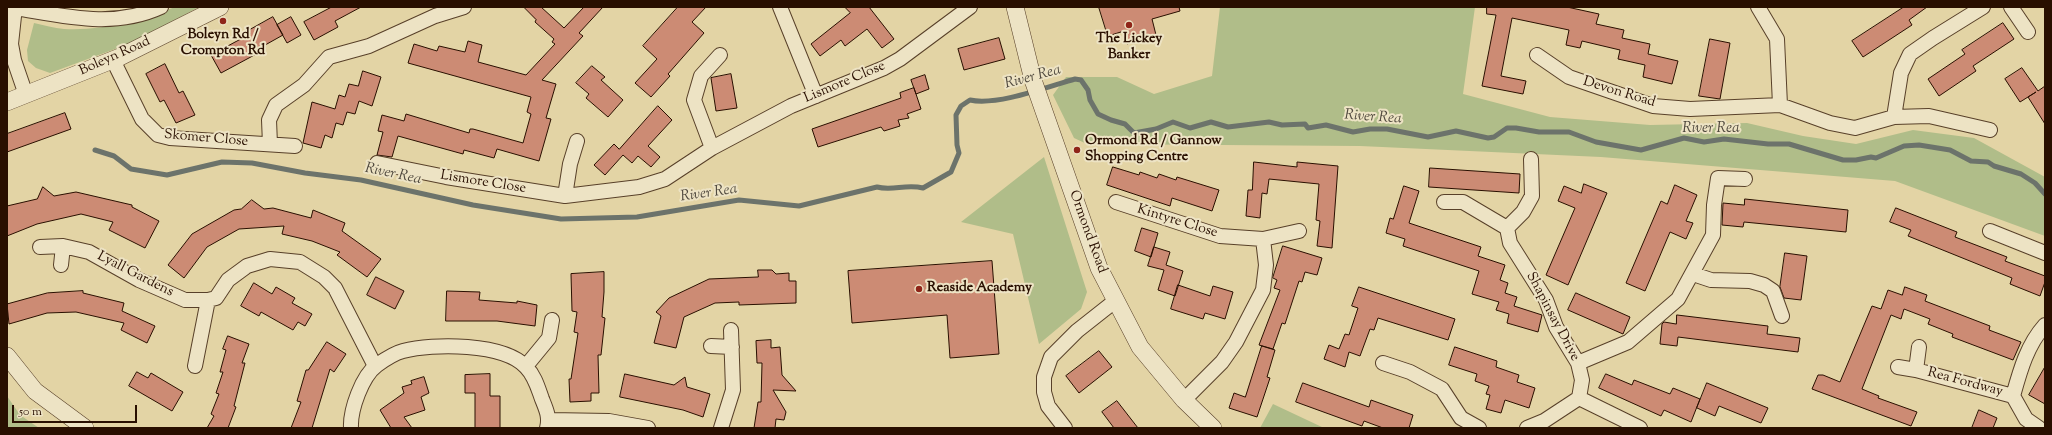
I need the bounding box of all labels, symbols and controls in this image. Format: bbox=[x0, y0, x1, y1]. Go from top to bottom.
marker: Boleyn Rd / Crompton Rd bbox=[218, 16, 228, 26]
marker: The Lickey Banker bbox=[1124, 20, 1134, 30]
place label: Boleyn Rd / Crompton Rd bbox=[181, 28, 265, 60]
place label: The Lickey Banker bbox=[1096, 32, 1162, 64]
street label: Boleyn Road bbox=[77, 34, 153, 80]
street label: Lismore Close bbox=[802, 58, 888, 108]
water label: River Rea bbox=[1003, 62, 1063, 94]
street label: Devon Road bbox=[1581, 74, 1657, 112]
water label: River Rea bbox=[1344, 107, 1402, 129]
water label: River Rea bbox=[1682, 120, 1740, 138]
street label: Skomer Close bbox=[163, 127, 249, 151]
place label: Ormond Rd / Gannow Shopping Centre bbox=[1085, 134, 1222, 166]
marker: Ormond Rd / Gannow Shopping Centre bbox=[1072, 145, 1082, 155]
water label: River Rea bbox=[363, 160, 423, 190]
street label: Lismore Close bbox=[439, 168, 527, 198]
water label: River Rea bbox=[679, 181, 739, 207]
street label: Ormond Road bbox=[1064, 188, 1110, 276]
street label: Kintyre Close bbox=[1135, 202, 1219, 242]
street label: Lyall Gardens bbox=[94, 249, 176, 301]
street label: Shapinsay Drive bbox=[1522, 270, 1582, 364]
place label: Reaside Academy bbox=[927, 281, 1032, 297]
marker: Reaside Academy bbox=[914, 284, 924, 294]
street label: Rea Fordway bbox=[1925, 365, 2005, 401]
scale bar bbox=[14, 397, 139, 423]
text: 50 m bbox=[19, 403, 42, 421]

